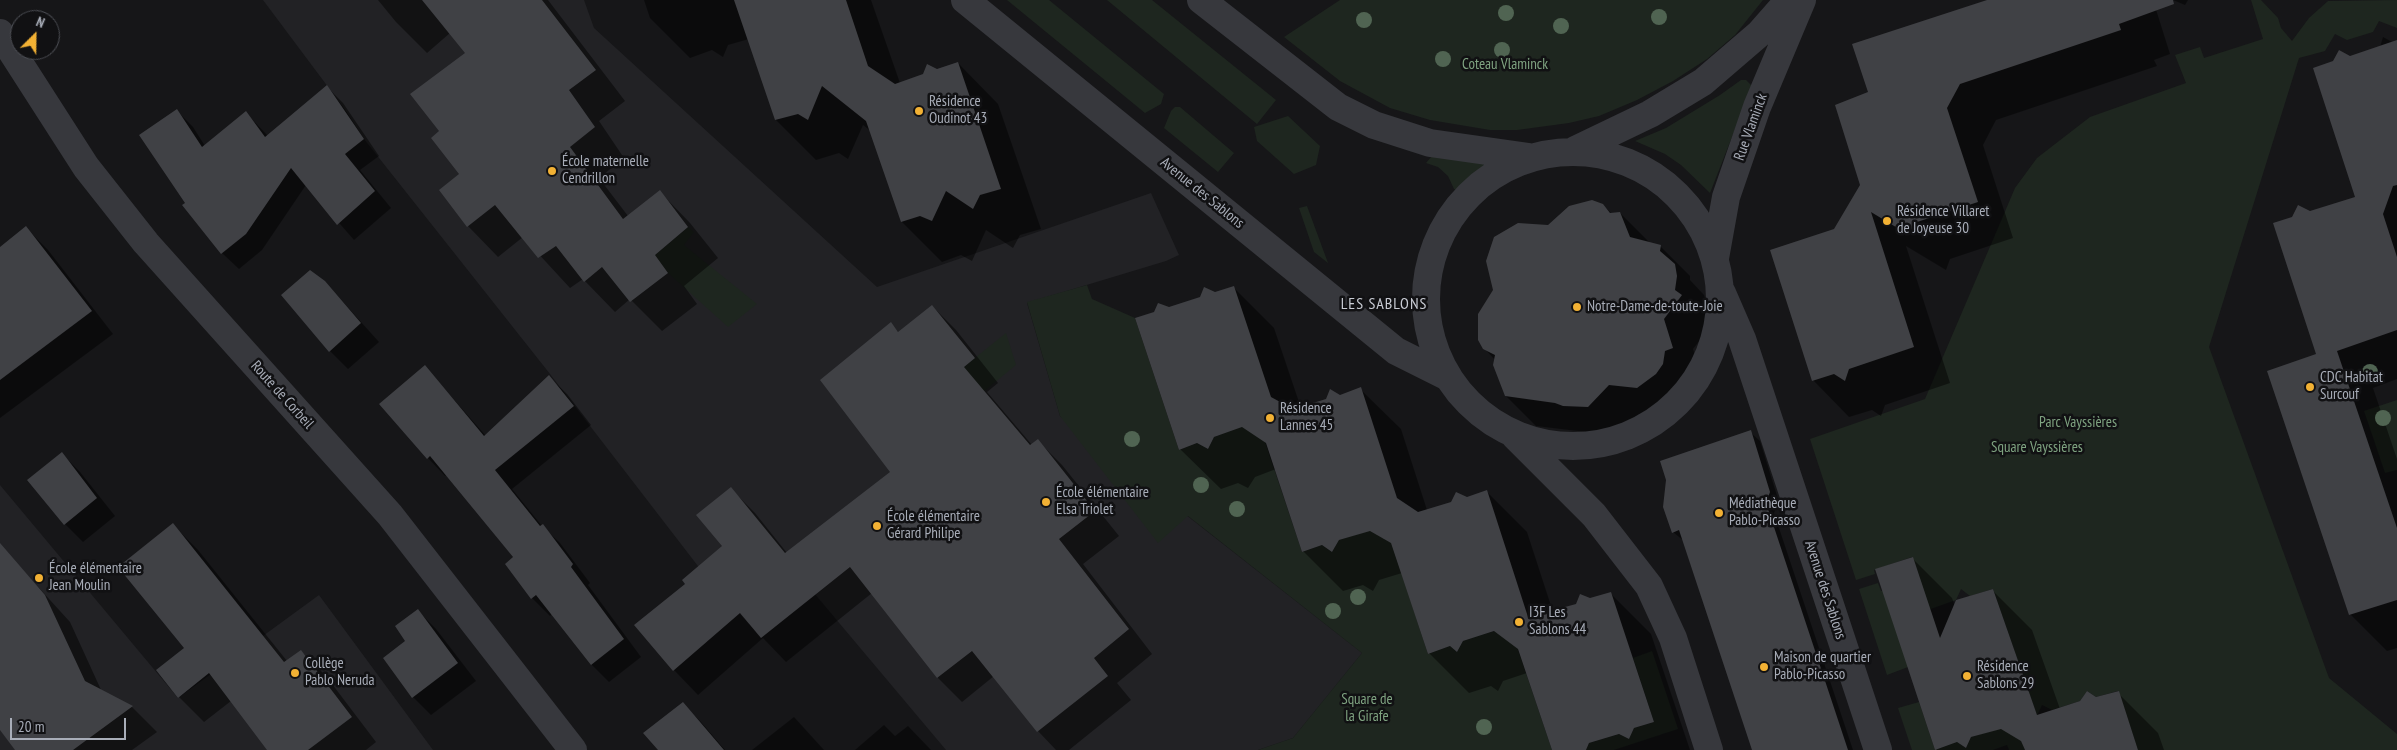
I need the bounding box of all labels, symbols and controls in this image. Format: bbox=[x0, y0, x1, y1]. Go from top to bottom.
north arrow bbox=[10, 10, 60, 60]
text: N bbox=[33, 12, 47, 32]
park label: Coteau Vlaminck bbox=[1462, 56, 1548, 74]
street label: Rue Vlaminck bbox=[1731, 91, 1771, 163]
place label: Résidence Oudinot 43 bbox=[929, 93, 987, 128]
marker: Résidence Oudinot 43 bbox=[913, 105, 925, 117]
place label: École maternelle Cendrillon bbox=[562, 153, 649, 188]
street label: Avenue des Sablons bbox=[1156, 154, 1248, 232]
marker: École maternelle Cendrillon bbox=[546, 165, 558, 177]
place label: Résidence Villaret de Joyeuse 30 bbox=[1897, 203, 1989, 238]
marker: Résidence Villaret de Joyeuse 30 bbox=[1881, 215, 1893, 227]
district label: LES SABLONS bbox=[1339, 294, 1429, 314]
place label: Notre-Dame-de-toute-Joie bbox=[1587, 298, 1723, 316]
marker: Notre-Dame-de-toute-Joie bbox=[1571, 301, 1583, 313]
street label: Route de Corbeil bbox=[247, 357, 317, 433]
place label: CDC Habitat Surcouf bbox=[2320, 369, 2383, 404]
marker: CDC Habitat Surcouf bbox=[2304, 381, 2316, 393]
place label: Résidence Lannes 45 bbox=[1280, 400, 1333, 435]
marker: Résidence Lannes 45 bbox=[1264, 412, 1276, 424]
park label: Parc Vayssières bbox=[2039, 414, 2117, 432]
park label: Square Vayssières bbox=[1991, 439, 2083, 457]
place label: École élémentaire Elsa Triolet bbox=[1056, 484, 1149, 519]
place label: Médiathèque Pablo-Picasso bbox=[1729, 495, 1800, 530]
marker: École élémentaire Elsa Triolet bbox=[1040, 496, 1052, 508]
marker: Médiathèque Pablo-Picasso bbox=[1713, 507, 1725, 519]
place label: École élémentaire Gérard Philipe bbox=[887, 508, 980, 543]
marker: École élémentaire Gérard Philipe bbox=[871, 520, 883, 532]
street label: Avenue des Sablons bbox=[1801, 538, 1849, 642]
place label: École élémentaire Jean Moulin bbox=[49, 560, 142, 595]
marker: École élémentaire Jean Moulin bbox=[33, 572, 45, 584]
place label: I3F Les Sablons 44 bbox=[1529, 604, 1586, 639]
marker: I3F Les Sablons 44 bbox=[1513, 616, 1525, 628]
place label: Maison de quartier Pablo-Picasso bbox=[1774, 649, 1871, 684]
place label: Collège Pablo Neruda bbox=[305, 655, 374, 690]
place label: Résidence Sablons 29 bbox=[1977, 658, 2034, 693]
marker: Maison de quartier Pablo-Picasso bbox=[1758, 661, 1770, 673]
marker: Collège Pablo Neruda bbox=[289, 667, 301, 679]
marker: Résidence Sablons 29 bbox=[1961, 670, 1973, 682]
park label: Square de la Girafe bbox=[1341, 691, 1393, 726]
scale bar bbox=[12, 708, 129, 740]
text: 20 m bbox=[18, 717, 44, 736]

